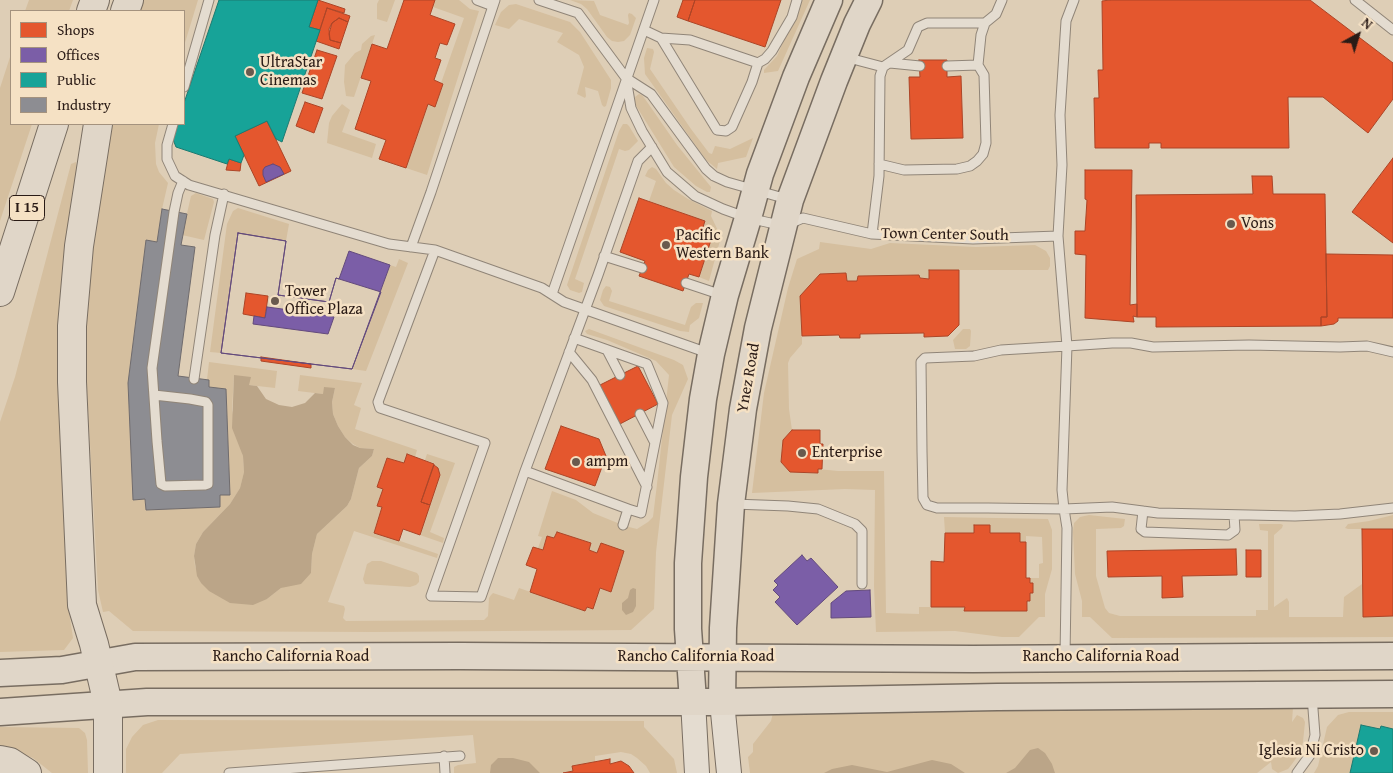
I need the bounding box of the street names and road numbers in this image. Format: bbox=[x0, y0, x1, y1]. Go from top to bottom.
road number: I 15 bbox=[10, 196, 44, 220]
street label: Town Center South bbox=[881, 224, 1009, 246]
street label: Ynez Road bbox=[733, 342, 765, 414]
street label: Rancho California Road bbox=[213, 647, 369, 667]
street label: Rancho California Road bbox=[618, 647, 774, 667]
street label: Rancho California Road bbox=[1023, 647, 1179, 667]

